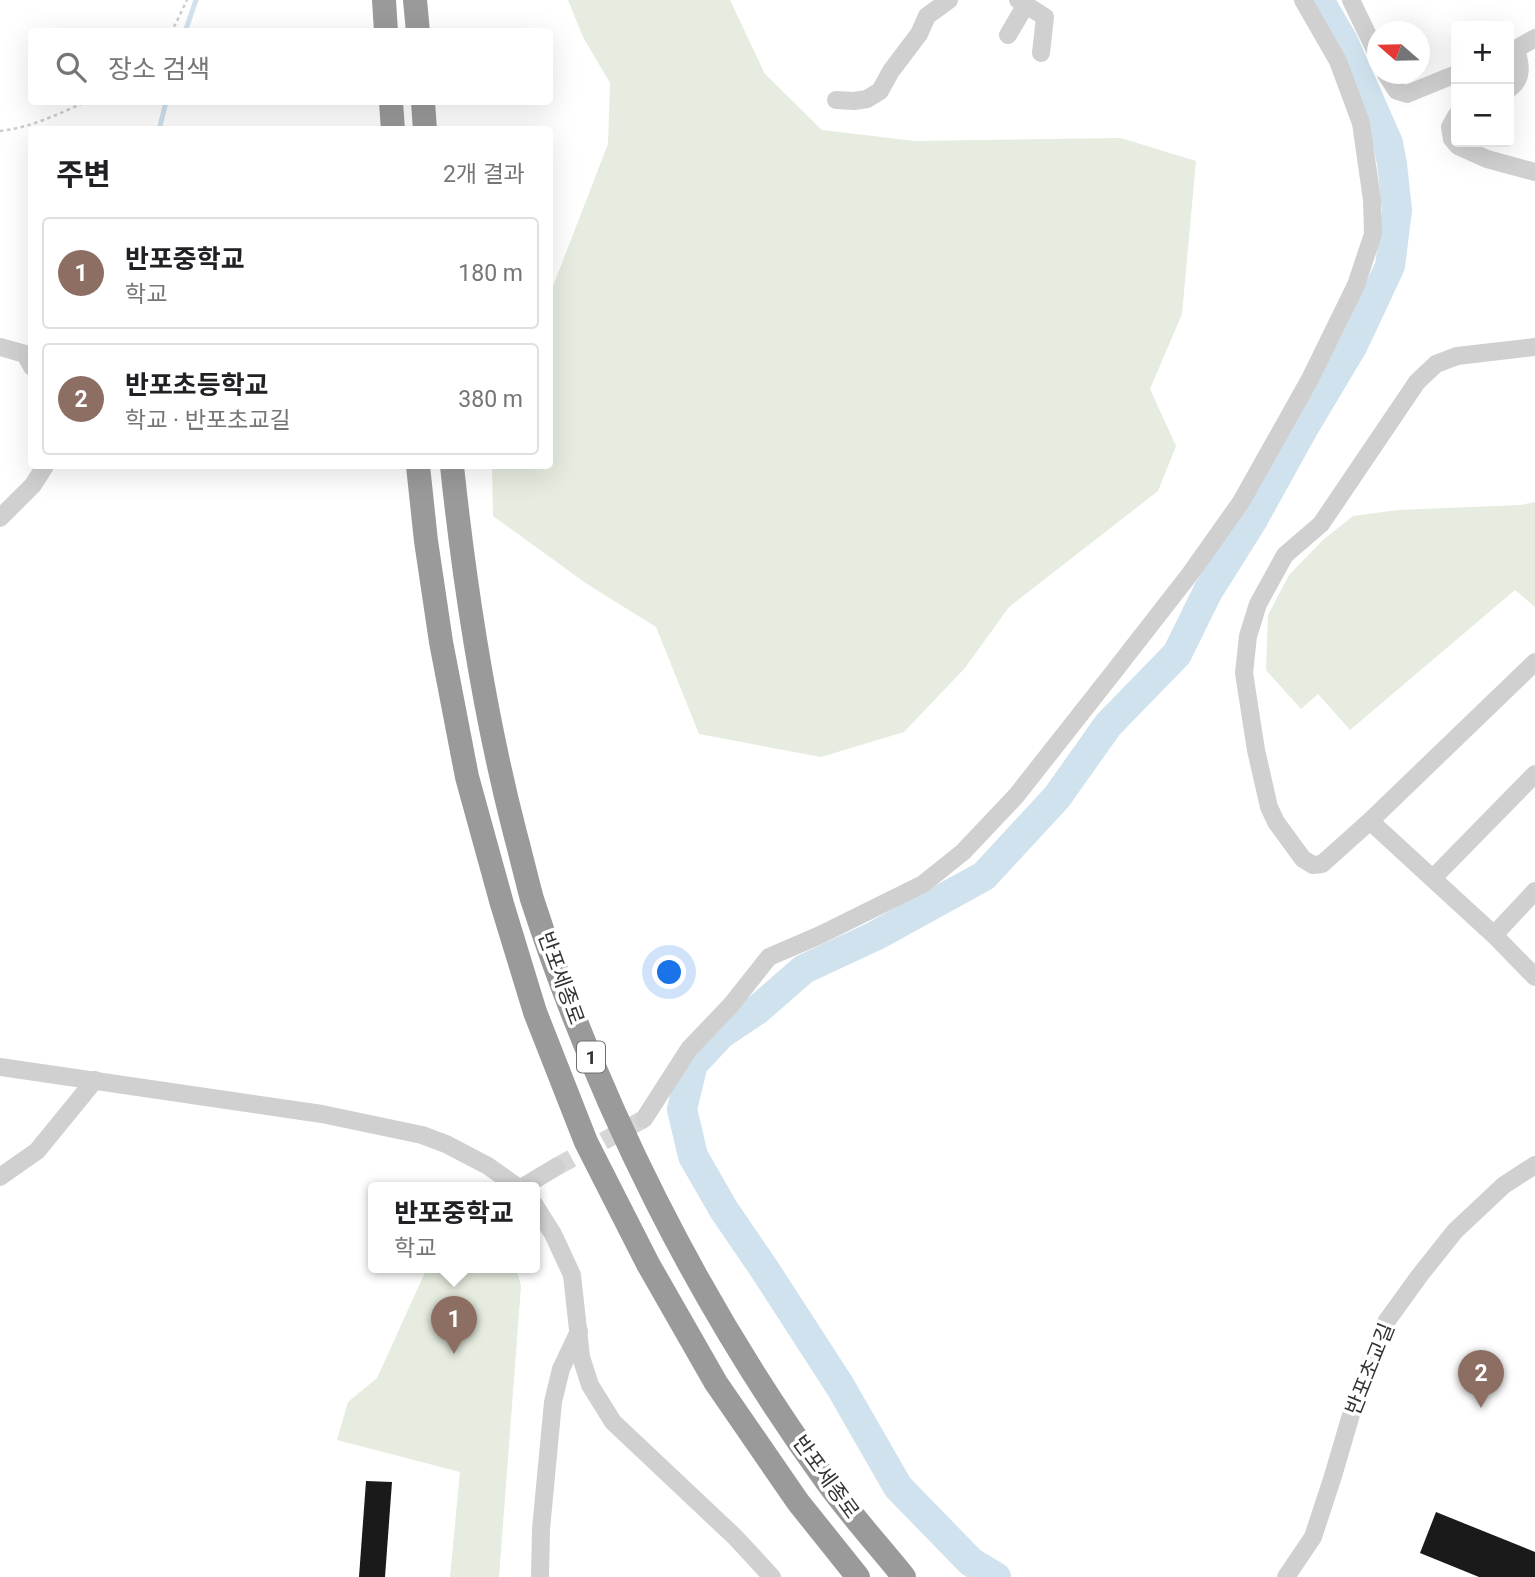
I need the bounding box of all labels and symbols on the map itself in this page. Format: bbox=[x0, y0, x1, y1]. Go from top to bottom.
north arrow bbox=[1367, 21, 1430, 84]
street label: 반포세종로 bbox=[533, 929, 589, 1027]
your location bbox=[652, 955, 686, 989]
road number: 1 bbox=[577, 1042, 605, 1072]
pin: 1 bbox=[431, 1296, 477, 1354]
street label: 반포초교길 bbox=[1341, 1320, 1399, 1418]
pin: 2 bbox=[1458, 1350, 1504, 1408]
street label: 반포세종로 bbox=[788, 1431, 864, 1523]

